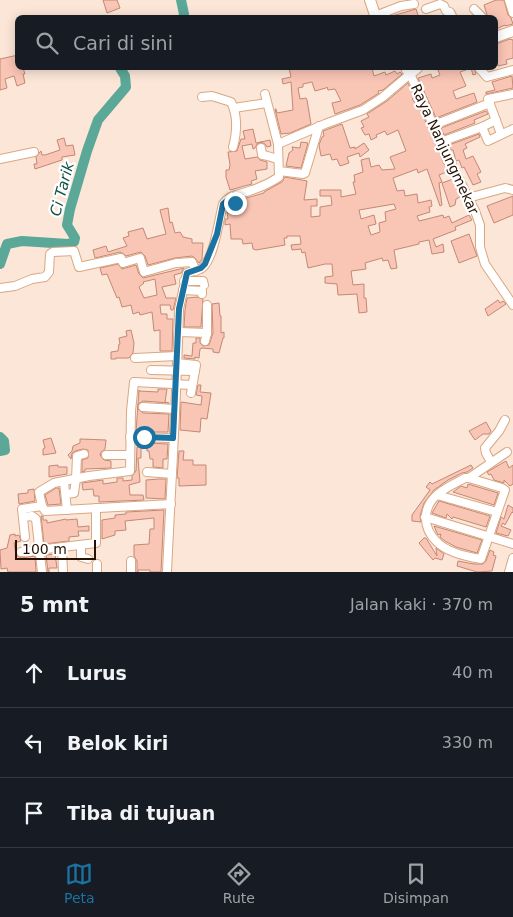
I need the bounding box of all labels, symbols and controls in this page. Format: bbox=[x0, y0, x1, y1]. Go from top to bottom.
search box bbox=[15, 15, 498, 70]
icon: search bbox=[33, 29, 61, 57]
text: Cari di sini bbox=[73, 32, 173, 54]
street label: Raya Nanjungmekar bbox=[408, 81, 482, 217]
water label: Ci Tarik bbox=[46, 159, 78, 218]
route end bbox=[224, 192, 247, 215]
route start bbox=[133, 426, 156, 449]
scale bar bbox=[15, 537, 96, 560]
text: 100 m bbox=[22, 541, 67, 557]
text: 5 mnt bbox=[20, 593, 89, 617]
text: Jalan kaki · 370 m bbox=[350, 595, 493, 614]
icon: ahead bbox=[20, 659, 48, 687]
text: Lurus bbox=[67, 662, 127, 684]
text: 40 m bbox=[452, 663, 493, 682]
icon: left bbox=[20, 729, 48, 757]
text: Belok kiri bbox=[67, 732, 168, 754]
text: 330 m bbox=[442, 733, 493, 752]
icon: arrive bbox=[20, 799, 48, 827]
text: Tiba di tujuan bbox=[67, 802, 215, 824]
tab: Peta bbox=[64, 860, 95, 906]
tab: Rute bbox=[223, 860, 255, 906]
tab: Disimpan bbox=[383, 860, 449, 906]

